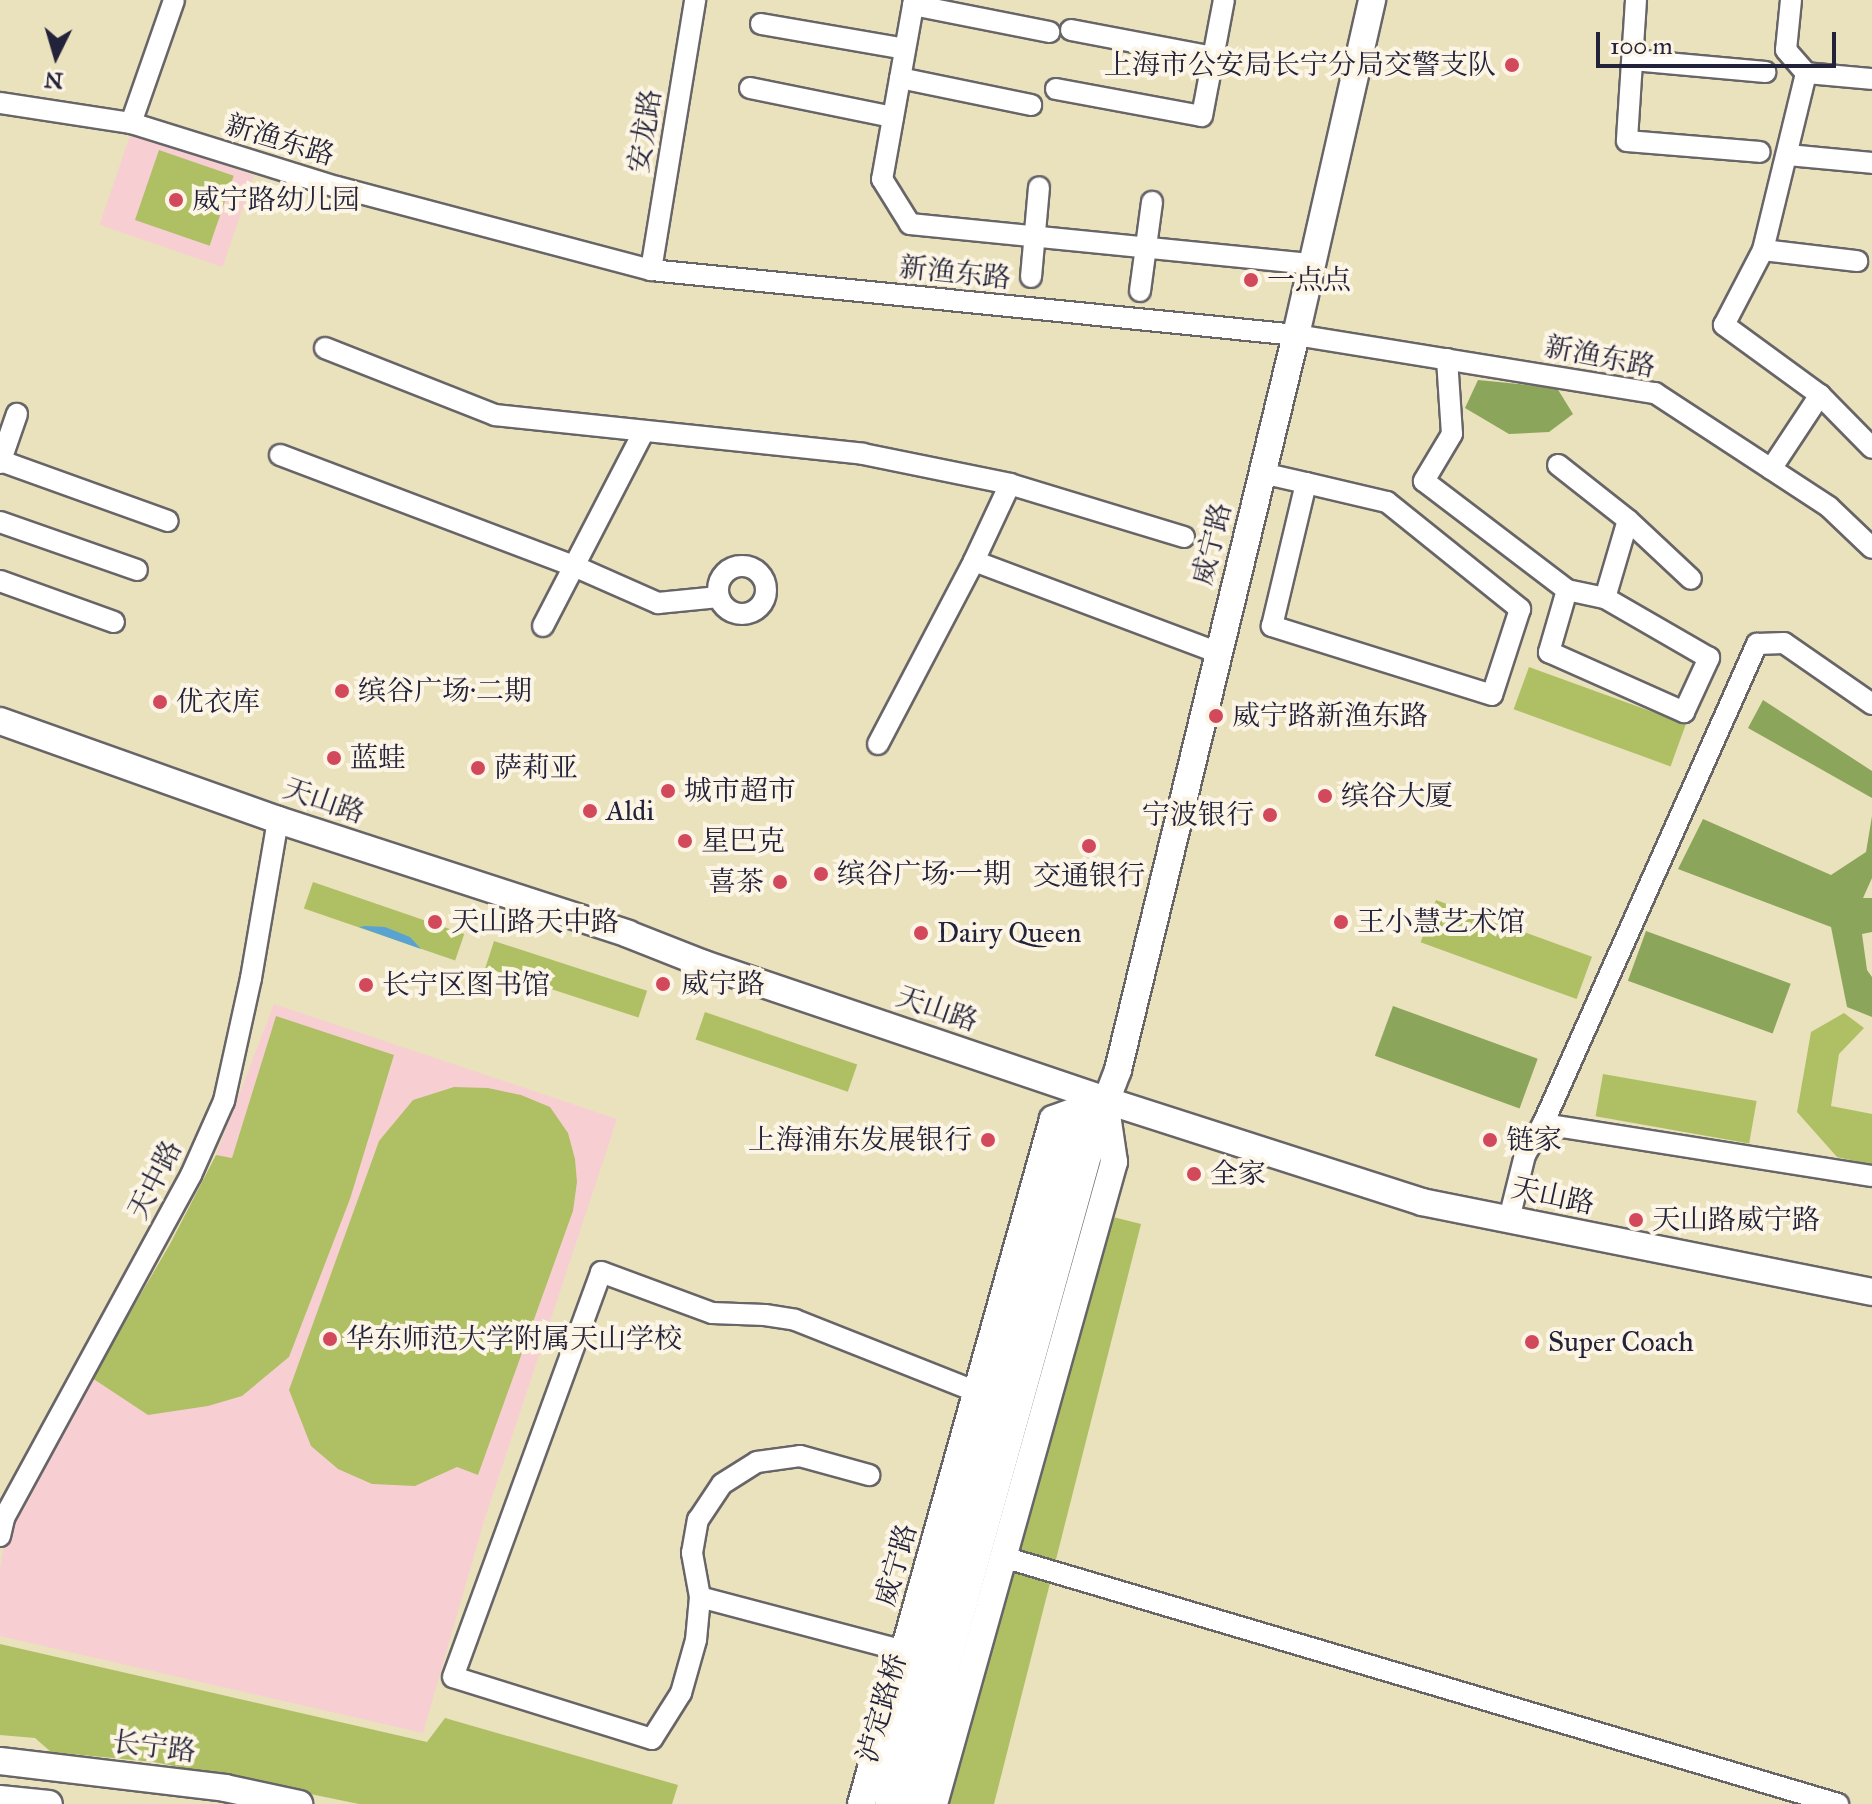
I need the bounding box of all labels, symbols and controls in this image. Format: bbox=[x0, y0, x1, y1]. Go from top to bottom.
north arrow bbox=[16, 16, 96, 96]
scale bar bbox=[1600, 16, 1840, 66]
text: 100 m bbox=[1610, 31, 1673, 61]
place label: 上海市公安局长宁分局交警支队 bbox=[1104, 48, 1496, 82]
marker: 上海市公安局长宁分局交警支队 bbox=[1503, 56, 1521, 74]
text: N bbox=[43, 66, 64, 95]
street label: 安龙路 bbox=[622, 87, 668, 175]
street label: 新渔东路 bbox=[222, 108, 338, 172]
place label: 威宁路幼儿园 bbox=[192, 183, 360, 217]
marker: 威宁路幼儿园 bbox=[167, 191, 185, 209]
street label: 新渔东路 bbox=[898, 250, 1012, 296]
place label: 一点点 bbox=[1267, 263, 1351, 297]
marker: 一点点 bbox=[1242, 271, 1260, 289]
street label: 新渔东路 bbox=[1542, 330, 1658, 384]
street label: 威宁路 bbox=[1186, 499, 1238, 589]
place label: 缤谷广场·二期 bbox=[358, 674, 532, 708]
marker: 缤谷广场·二期 bbox=[333, 682, 351, 700]
place label: 优衣库 bbox=[176, 685, 260, 719]
marker: 优衣库 bbox=[151, 693, 169, 711]
place label: 威宁路新渔东路 bbox=[1232, 699, 1428, 733]
marker: 威宁路新渔东路 bbox=[1207, 707, 1225, 725]
place label: 蓝蛙 bbox=[350, 741, 406, 775]
marker: 蓝蛙 bbox=[325, 749, 343, 767]
place label: 萨莉亚 bbox=[494, 751, 578, 785]
marker: 萨莉亚 bbox=[469, 759, 487, 777]
street label: 天山路 bbox=[279, 771, 369, 831]
place label: 城市超市 bbox=[684, 774, 796, 808]
place label: 缤谷大厦 bbox=[1341, 779, 1453, 813]
marker: 城市超市 bbox=[659, 782, 677, 800]
marker: 缤谷大厦 bbox=[1316, 787, 1334, 805]
place label: Aldi bbox=[606, 794, 654, 828]
place label: 宁波银行 bbox=[1142, 798, 1254, 832]
marker: Aldi bbox=[581, 802, 599, 820]
marker: 宁波银行 bbox=[1261, 806, 1279, 824]
place label: 星巴克 bbox=[701, 824, 785, 858]
marker: 星巴克 bbox=[676, 832, 694, 850]
marker: 交通银行 bbox=[1080, 837, 1098, 855]
place label: 缤谷广场·一期 bbox=[837, 857, 1011, 891]
place label: 交通银行 bbox=[1033, 859, 1145, 893]
place label: 喜茶 bbox=[708, 865, 764, 899]
marker: 缤谷广场·一期 bbox=[812, 865, 830, 883]
marker: 喜茶 bbox=[771, 873, 789, 891]
place label: 天山路天中路 bbox=[451, 905, 619, 939]
place label: 王小慧艺术馆 bbox=[1357, 905, 1525, 939]
marker: 天山路天中路 bbox=[426, 913, 444, 931]
marker: 王小慧艺术馆 bbox=[1332, 913, 1350, 931]
place label: Dairy Queen bbox=[937, 916, 1081, 950]
marker: Dairy Queen bbox=[912, 924, 930, 942]
place label: 威宁路 bbox=[681, 967, 765, 1001]
place label: 长宁区图书馆 bbox=[382, 968, 550, 1002]
marker: 威宁路 bbox=[652, 973, 674, 995]
marker: 长宁区图书馆 bbox=[357, 976, 375, 994]
street label: 天山路 bbox=[892, 979, 982, 1039]
place label: 上海浦东发展银行 bbox=[748, 1123, 972, 1157]
place label: 链家 bbox=[1506, 1123, 1562, 1157]
marker: 上海浦东发展银行 bbox=[979, 1131, 997, 1149]
marker: 链家 bbox=[1481, 1131, 1499, 1149]
street label: 天中路 bbox=[121, 1135, 189, 1225]
place label: 全家 bbox=[1210, 1157, 1266, 1191]
marker: 全家 bbox=[1185, 1165, 1203, 1183]
street label: 天山路 bbox=[1508, 1171, 1598, 1221]
place label: 天山路威宁路 bbox=[1652, 1203, 1820, 1237]
marker: 天山路威宁路 bbox=[1627, 1211, 1645, 1229]
place label: 华东师范大学附属天山学校 bbox=[346, 1322, 682, 1356]
place label: Super Coach bbox=[1548, 1325, 1694, 1359]
marker: 华东师范大学附属天山学校 bbox=[321, 1330, 339, 1348]
marker: Super Coach bbox=[1523, 1333, 1541, 1351]
street label: 威宁路 bbox=[868, 1520, 924, 1610]
street label: 泸定路桥 bbox=[850, 1650, 914, 1766]
street label: 长宁路 bbox=[110, 1725, 198, 1769]

